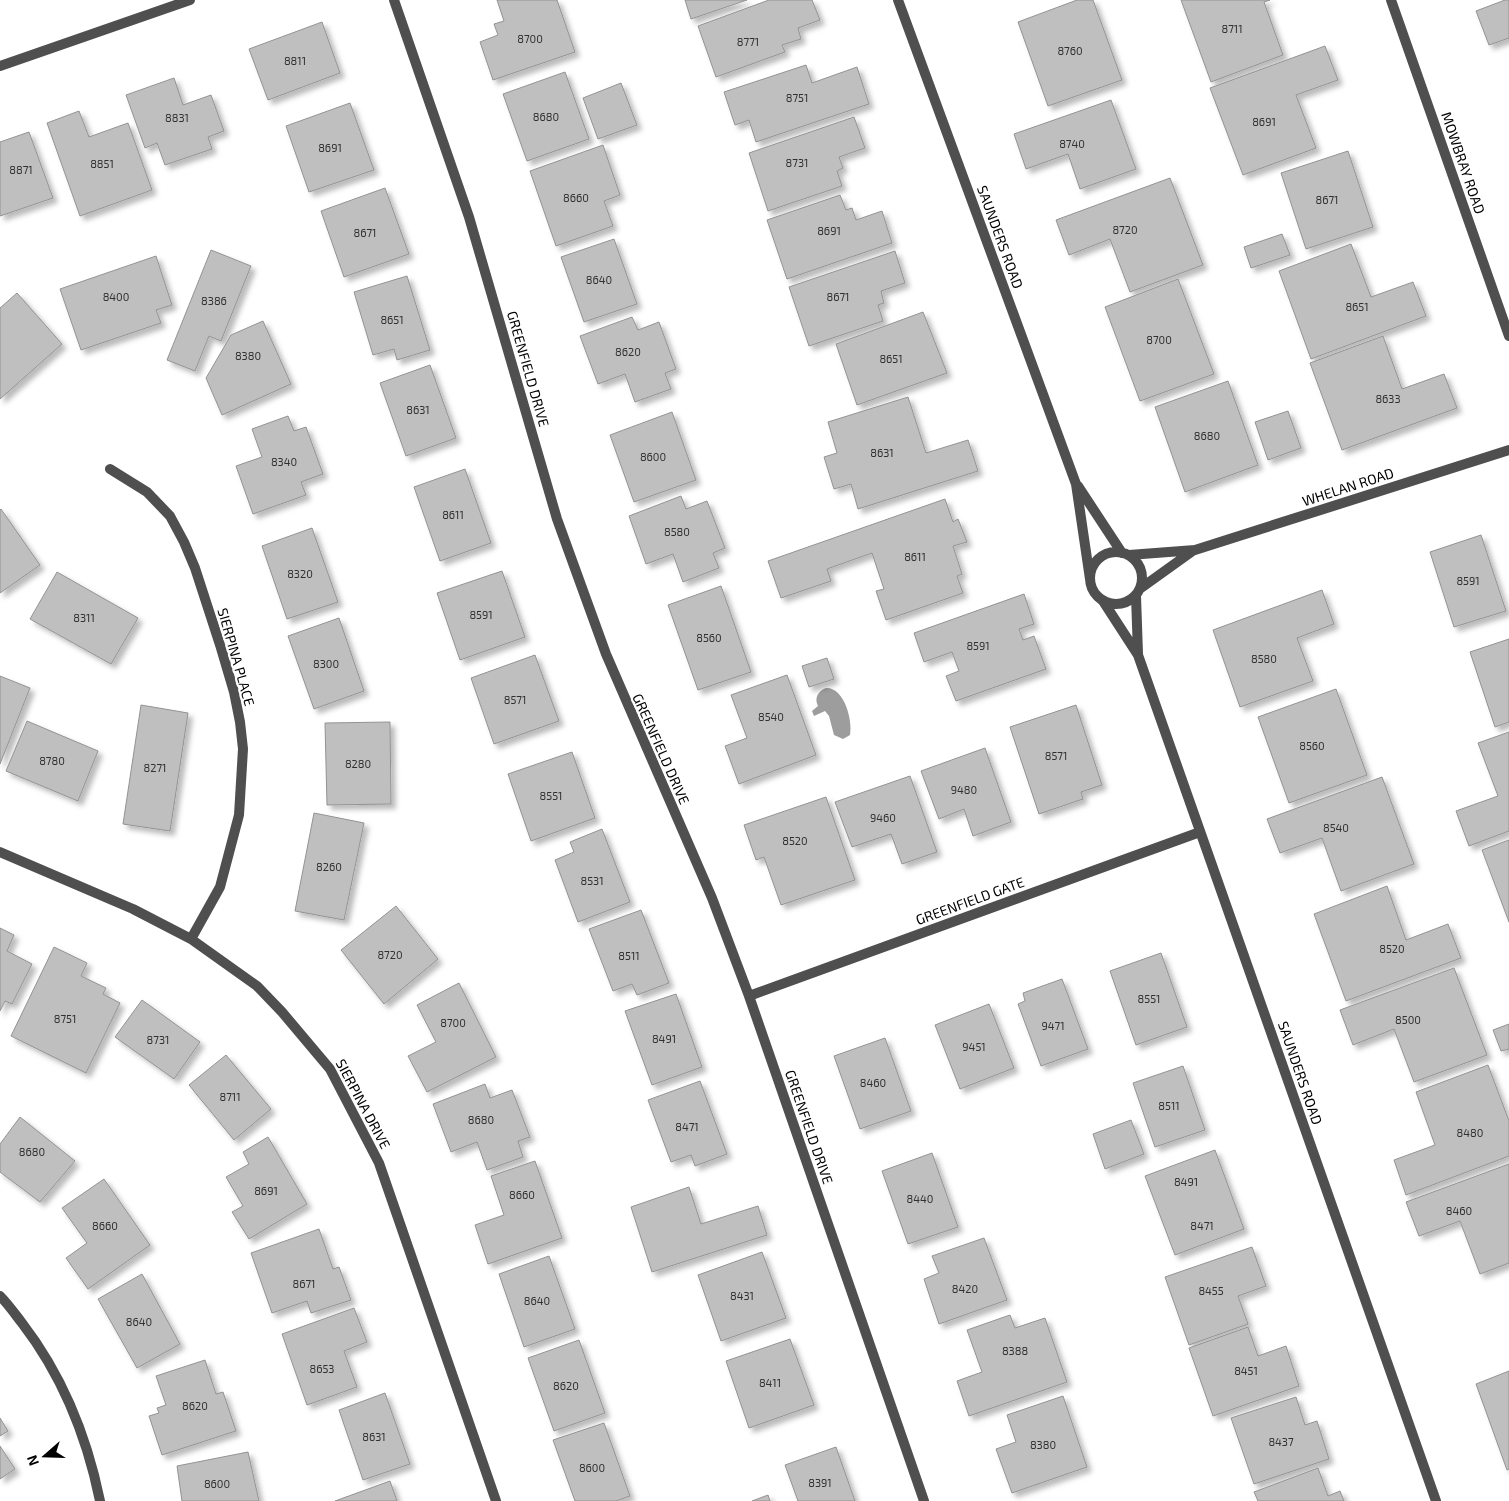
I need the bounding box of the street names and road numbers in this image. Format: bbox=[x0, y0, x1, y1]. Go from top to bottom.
street label: MOWBRAY ROAD bbox=[1438, 110, 1489, 216]
street label: SAUNDERS ROAD bbox=[974, 183, 1027, 291]
street label: GREENFIELD DRIVE bbox=[504, 309, 553, 429]
street label: WHELAN ROAD bbox=[1300, 464, 1396, 509]
street label: SIERPINA PLACE bbox=[214, 606, 259, 708]
street label: GREENFIELD DRIVE bbox=[629, 691, 694, 807]
street label: GREENFIELD GATE bbox=[913, 873, 1027, 928]
street label: SAUNDERS ROAD bbox=[1275, 1019, 1326, 1127]
street label: SIERPINA DRIVE bbox=[333, 1056, 394, 1152]
street label: GREENFIELD DRIVE bbox=[782, 1068, 837, 1186]

